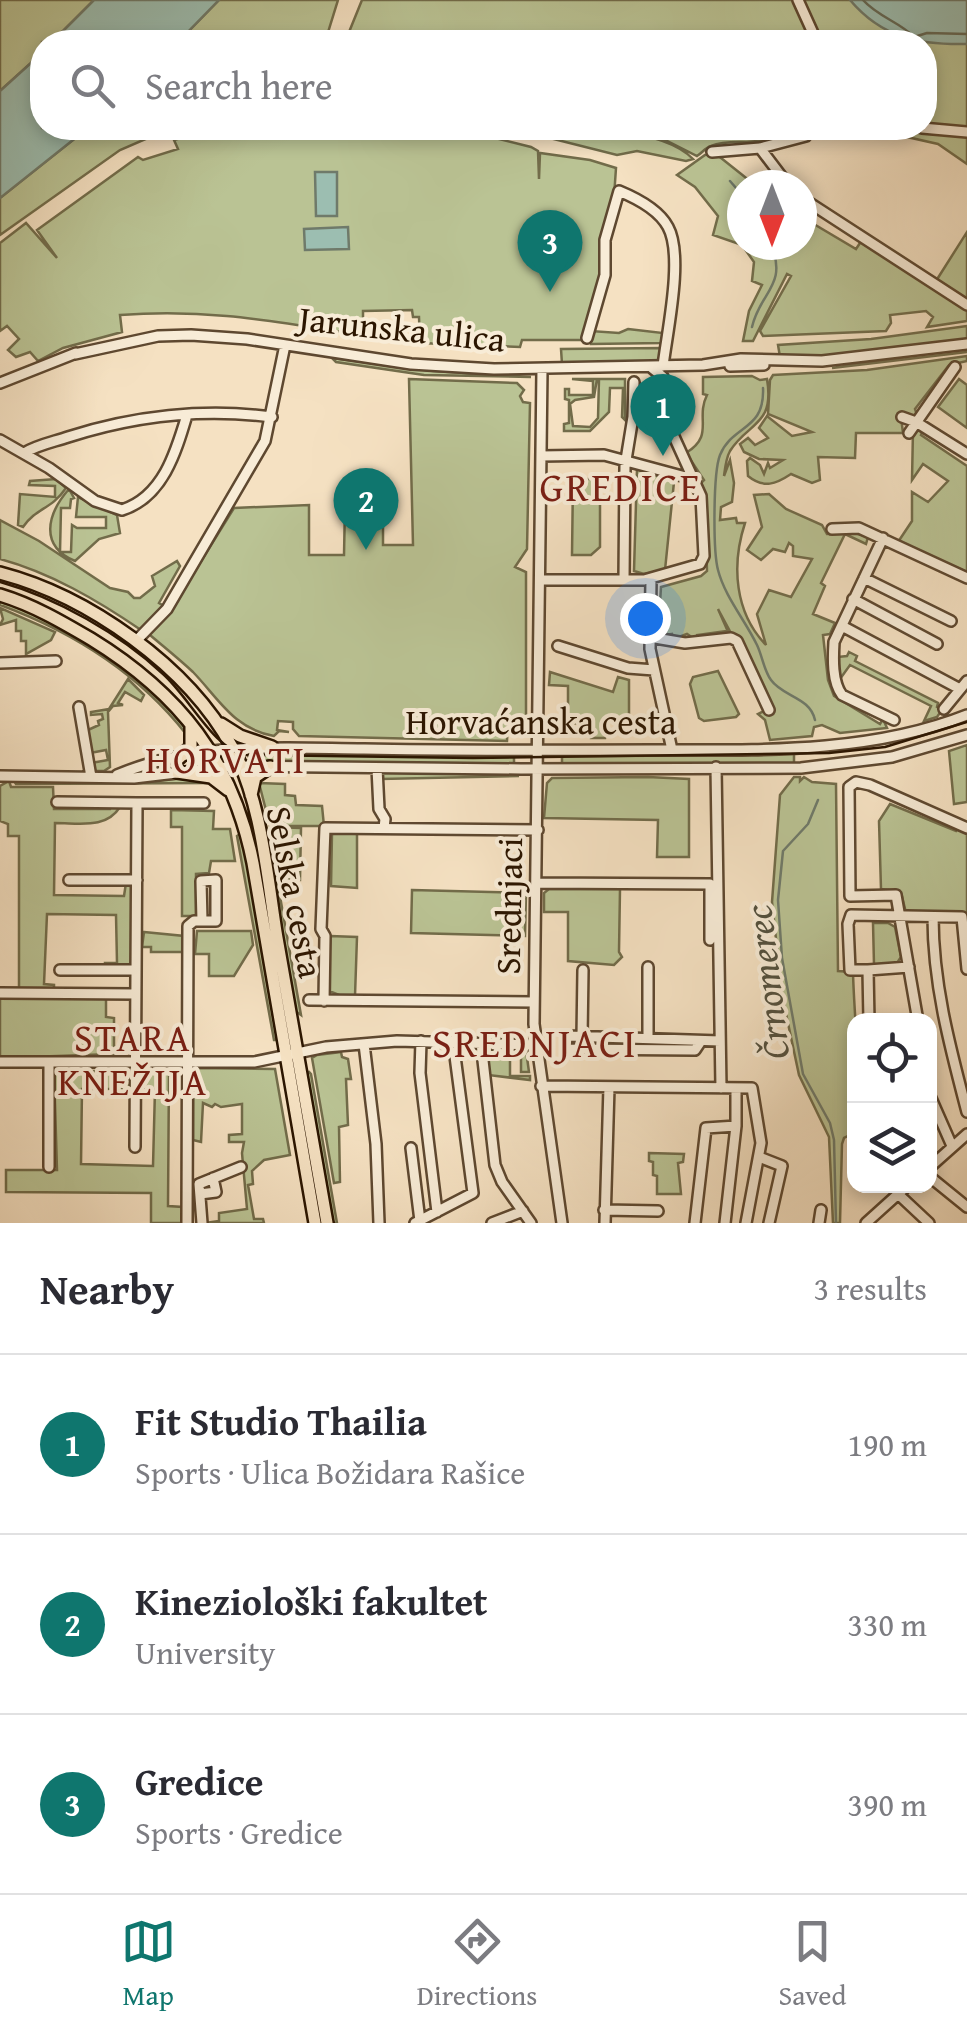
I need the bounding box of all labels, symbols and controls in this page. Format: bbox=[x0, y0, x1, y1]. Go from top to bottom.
search box bbox=[30, 30, 937, 140]
text: Search here bbox=[145, 57, 333, 113]
icon: search bbox=[65, 58, 120, 113]
north arrow bbox=[727, 170, 817, 260]
pin: 3 bbox=[518, 210, 582, 292]
street label: Jarunska ulica bbox=[292, 292, 508, 365]
pin: 1 bbox=[630, 374, 696, 456]
district label: GREDICE bbox=[540, 457, 702, 516]
pin: 2 bbox=[334, 468, 398, 550]
your location bbox=[620, 593, 671, 644]
street label: Horvaćanska cesta bbox=[405, 696, 677, 747]
district label: HORVATI bbox=[145, 731, 307, 787]
street label: Selska cesta bbox=[254, 802, 337, 983]
street label: Srednjaci bbox=[482, 837, 535, 975]
water label: Črnomerec bbox=[729, 901, 803, 1063]
district label: STARA KNEŽIJA bbox=[58, 1009, 208, 1109]
district label: SREDNJACI bbox=[432, 1013, 638, 1072]
map controls bbox=[847, 1013, 937, 1193]
button: locate bbox=[847, 1013, 937, 1103]
button: layers bbox=[847, 1103, 937, 1193]
text: Nearby bbox=[40, 1258, 174, 1319]
text: 3 results bbox=[814, 1265, 927, 1312]
text: Fit Studio Thailia bbox=[135, 1393, 427, 1449]
text: 1 bbox=[64, 1421, 81, 1468]
text: 190 m bbox=[848, 1421, 927, 1468]
text: Sports · Ulica Božidara Rašice bbox=[135, 1449, 525, 1496]
text: Kineziološki fakultet bbox=[135, 1573, 487, 1629]
text: 2 bbox=[64, 1601, 81, 1648]
text: 330 m bbox=[848, 1601, 927, 1648]
text: University bbox=[135, 1629, 275, 1676]
text: Gredice bbox=[135, 1753, 263, 1809]
text: 3 bbox=[64, 1781, 81, 1828]
text: 390 m bbox=[848, 1781, 927, 1828]
text: Sports · Gredice bbox=[135, 1809, 343, 1856]
tab: Map bbox=[121, 1914, 176, 2015]
tab: Directions bbox=[417, 1914, 537, 2015]
tab: Saved bbox=[779, 1914, 846, 2015]

